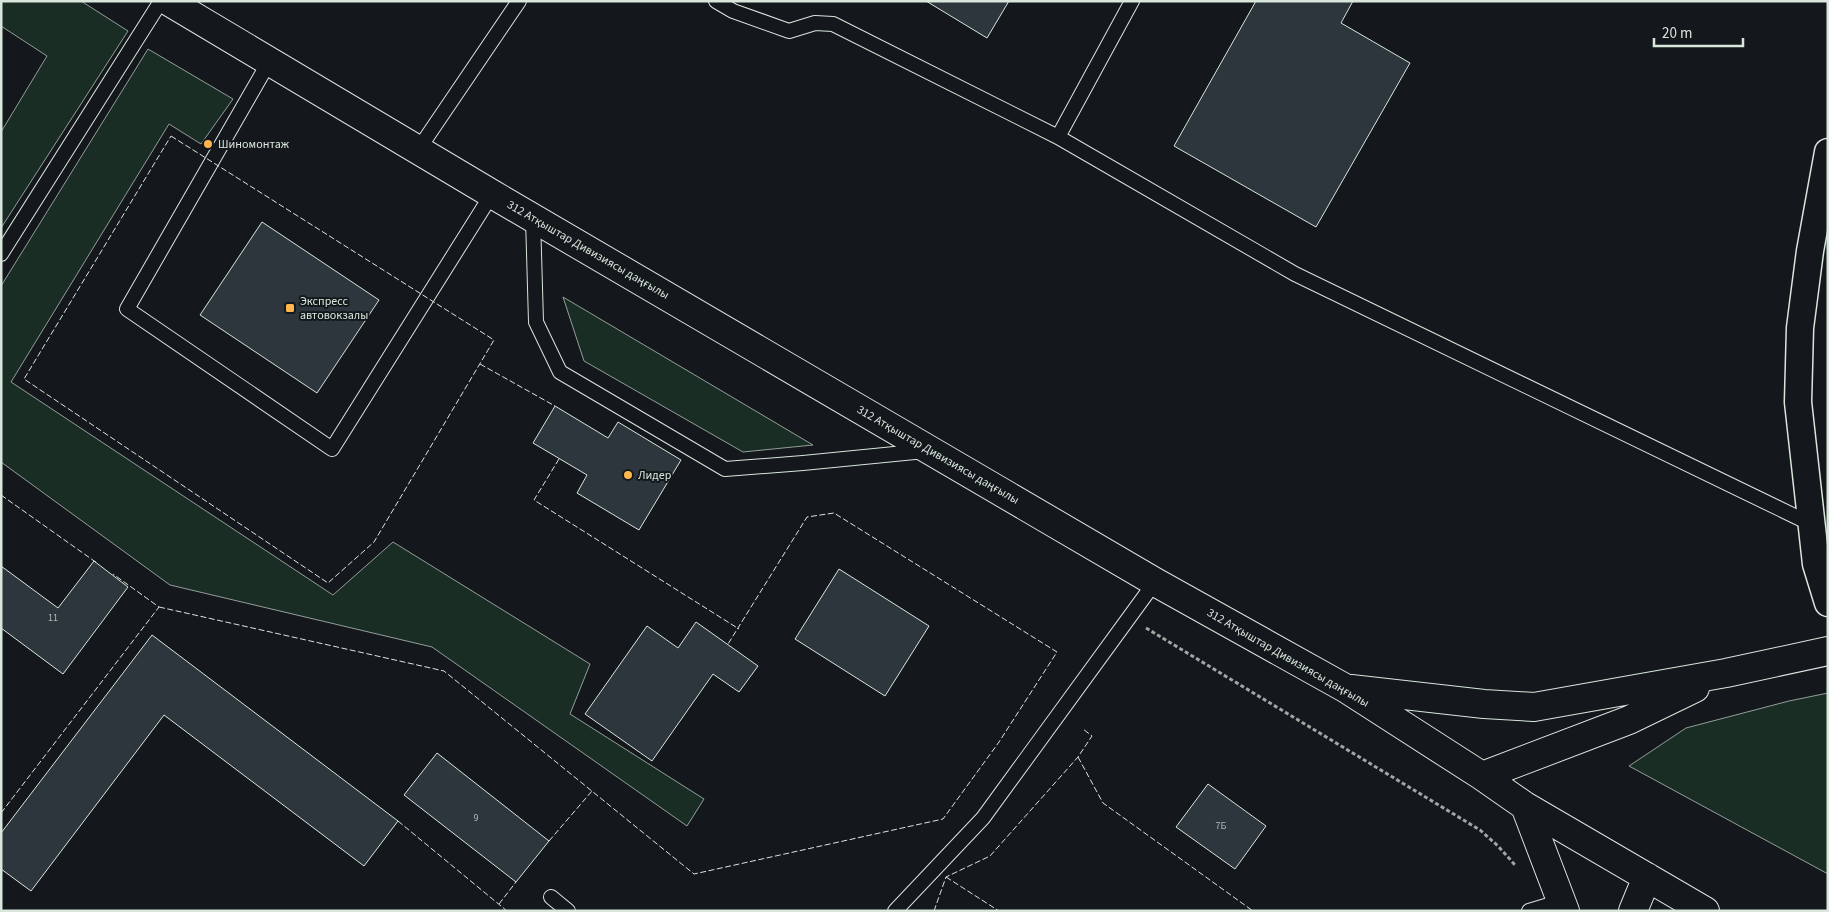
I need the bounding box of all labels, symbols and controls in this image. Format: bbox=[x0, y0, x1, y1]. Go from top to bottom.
scale bar bbox=[1654, 15, 1743, 47]
text: 20 m bbox=[1662, 23, 1692, 44]
place label: Шиномонтаж bbox=[218, 136, 290, 153]
marker: Шиномонтаж bbox=[202, 138, 214, 150]
street label: 312 Атқыштар Дивизиясы даңғылы bbox=[504, 196, 672, 304]
place label: Экспресс автовокзалы bbox=[300, 293, 368, 324]
marker: Экспресс автовокзалы bbox=[284, 302, 296, 314]
street label: 312 Атқыштар Дивизиясы даңғылы bbox=[854, 401, 1022, 509]
place label: Лидер bbox=[638, 467, 672, 484]
marker: Лидер bbox=[622, 469, 634, 481]
street label: 312 Атқыштар Дивизиясы даңғылы bbox=[1204, 604, 1372, 712]
house number: 11 bbox=[48, 611, 58, 625]
house number: 9 bbox=[474, 811, 479, 825]
house number: 7Б bbox=[1216, 819, 1227, 833]

